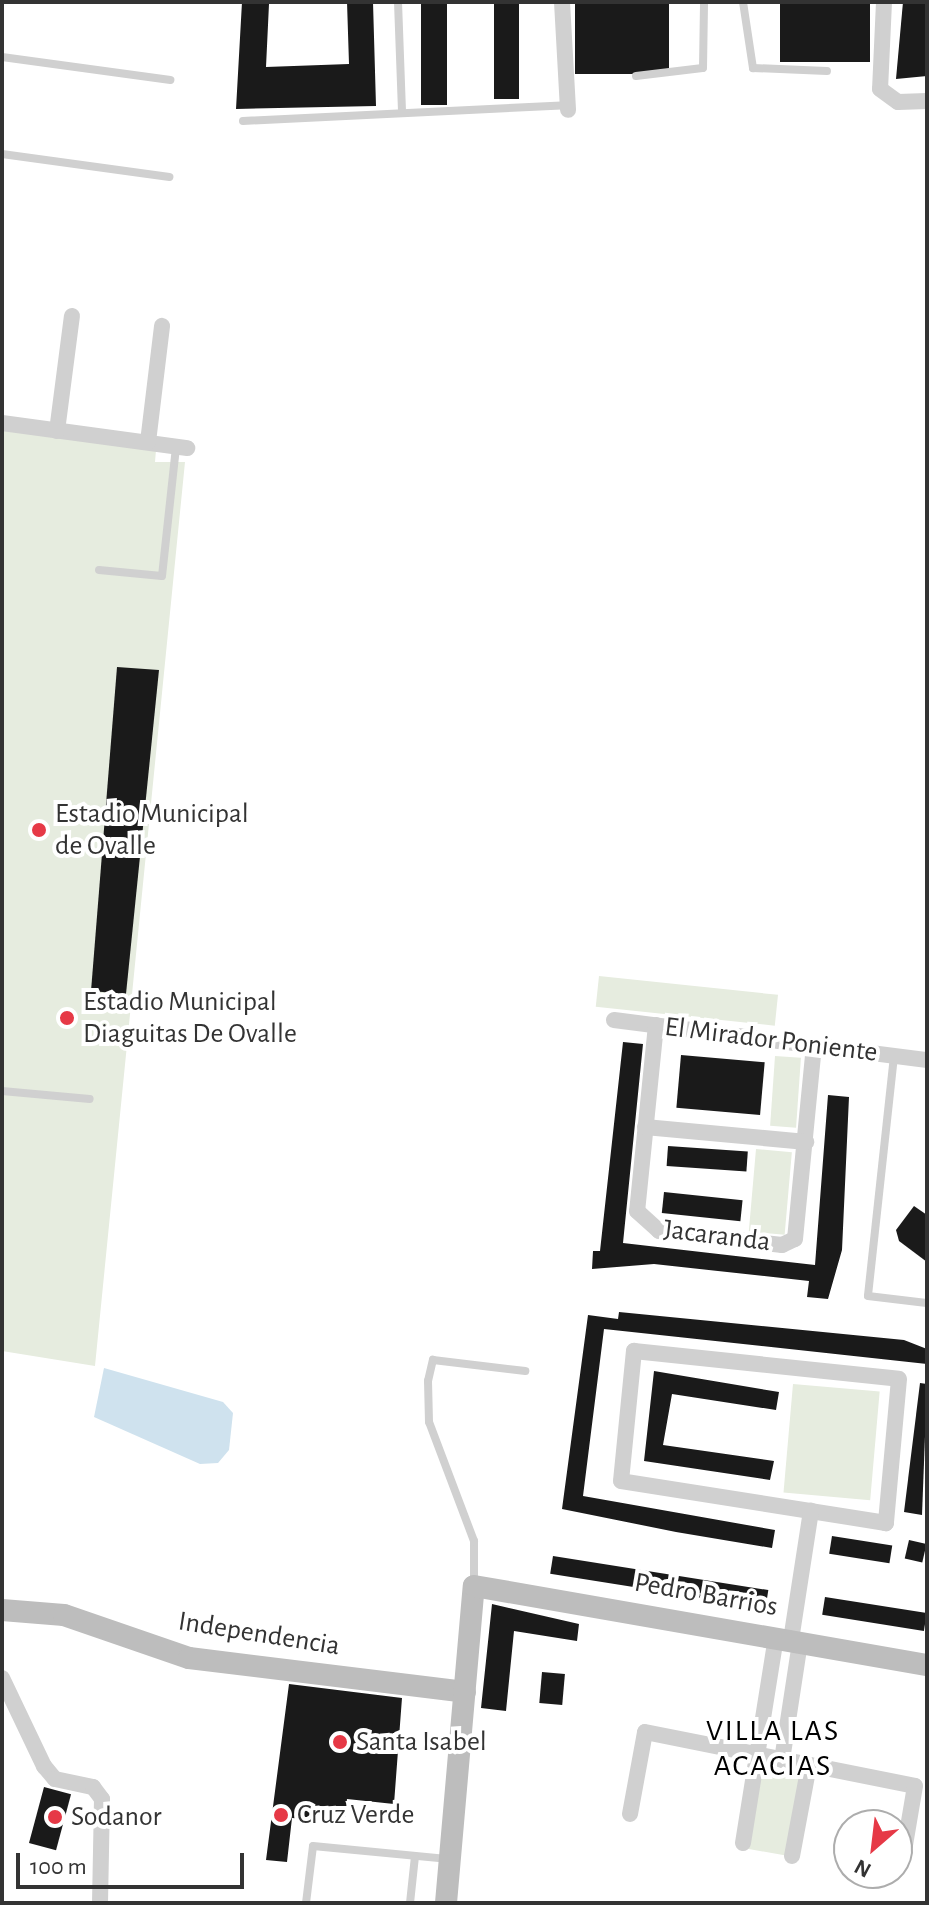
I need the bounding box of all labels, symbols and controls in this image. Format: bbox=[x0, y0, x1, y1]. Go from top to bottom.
place label: Estadio Municipal de Ovalle bbox=[55, 797, 249, 863]
marker: Estadio Municipal de Ovalle bbox=[30, 821, 48, 839]
place label: Estadio Municipal Diaguitas De Ovalle bbox=[83, 985, 297, 1051]
marker: Estadio Municipal Diaguitas De Ovalle bbox=[58, 1009, 76, 1027]
street label: El Mirador Poniente bbox=[663, 1010, 879, 1070]
street label: Jacaranda bbox=[662, 1213, 772, 1259]
street label: Pedro Barrios bbox=[632, 1566, 780, 1624]
street label: Independencia bbox=[176, 1605, 342, 1663]
district label: VILLA LAS ACACIAS bbox=[706, 1713, 840, 1784]
place label: Santa Isabel bbox=[356, 1725, 487, 1759]
marker: Santa Isabel bbox=[331, 1733, 349, 1751]
place label: Cruz Verde bbox=[297, 1798, 414, 1832]
place label: Sodanor bbox=[71, 1800, 162, 1834]
marker: Cruz Verde bbox=[272, 1806, 290, 1824]
marker: Sodanor bbox=[46, 1808, 64, 1826]
north arrow bbox=[833, 1809, 913, 1889]
scale bar bbox=[20, 1837, 248, 1887]
text: 100 m bbox=[30, 1855, 87, 1879]
text: N bbox=[851, 1855, 875, 1882]

